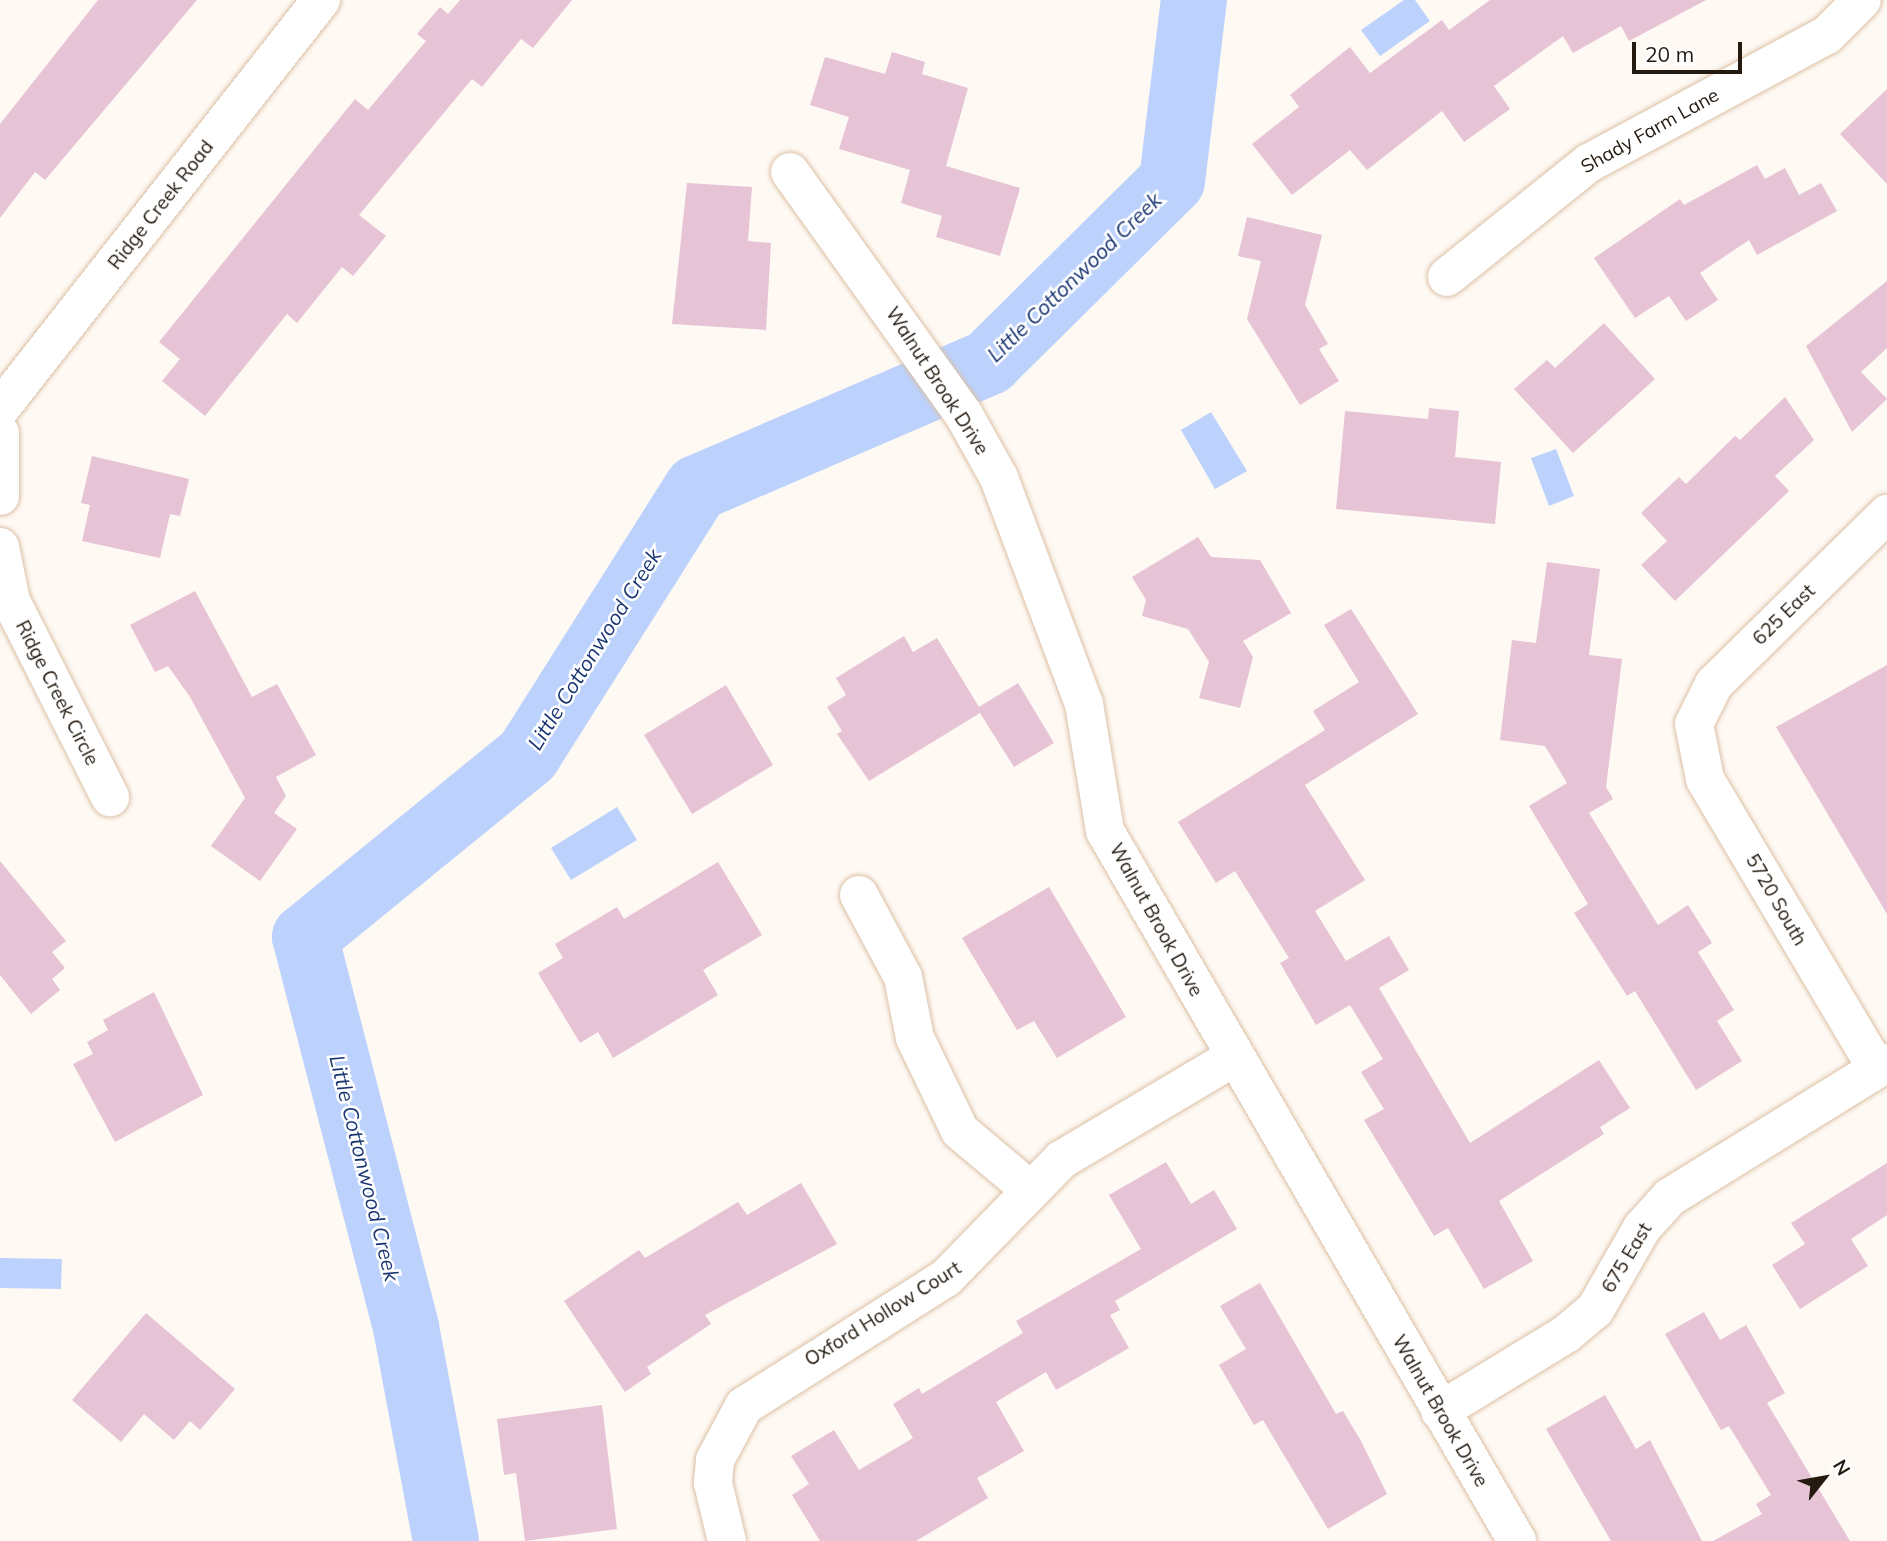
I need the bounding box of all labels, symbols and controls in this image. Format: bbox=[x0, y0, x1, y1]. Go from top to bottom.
scale bar bbox=[1635, 28, 1745, 72]
text: 20 m bbox=[1645, 41, 1694, 67]
street label: Shady Farm Lane bbox=[1577, 84, 1723, 178]
street label: Ridge Creek Road bbox=[104, 136, 218, 274]
water label: Little Cottonwood Creek bbox=[982, 187, 1166, 367]
street label: Walnut Brook Drive bbox=[881, 303, 993, 459]
water label: Little Cottonwood Creek bbox=[522, 544, 666, 754]
street label: 625 East bbox=[1748, 580, 1820, 650]
street label: Ridge Creek Circle bbox=[11, 617, 103, 769]
street label: Walnut Brook Drive bbox=[1104, 839, 1208, 1001]
street label: 5720 South bbox=[1741, 850, 1811, 950]
water label: Little Cottonwood Creek bbox=[325, 1052, 405, 1284]
street label: 675 East bbox=[1597, 1219, 1657, 1297]
street label: Oxford Hollow Court bbox=[801, 1257, 965, 1371]
street label: Walnut Brook Drive bbox=[1387, 1331, 1493, 1491]
north arrow bbox=[1789, 1443, 1859, 1513]
text: N bbox=[1828, 1455, 1856, 1480]

